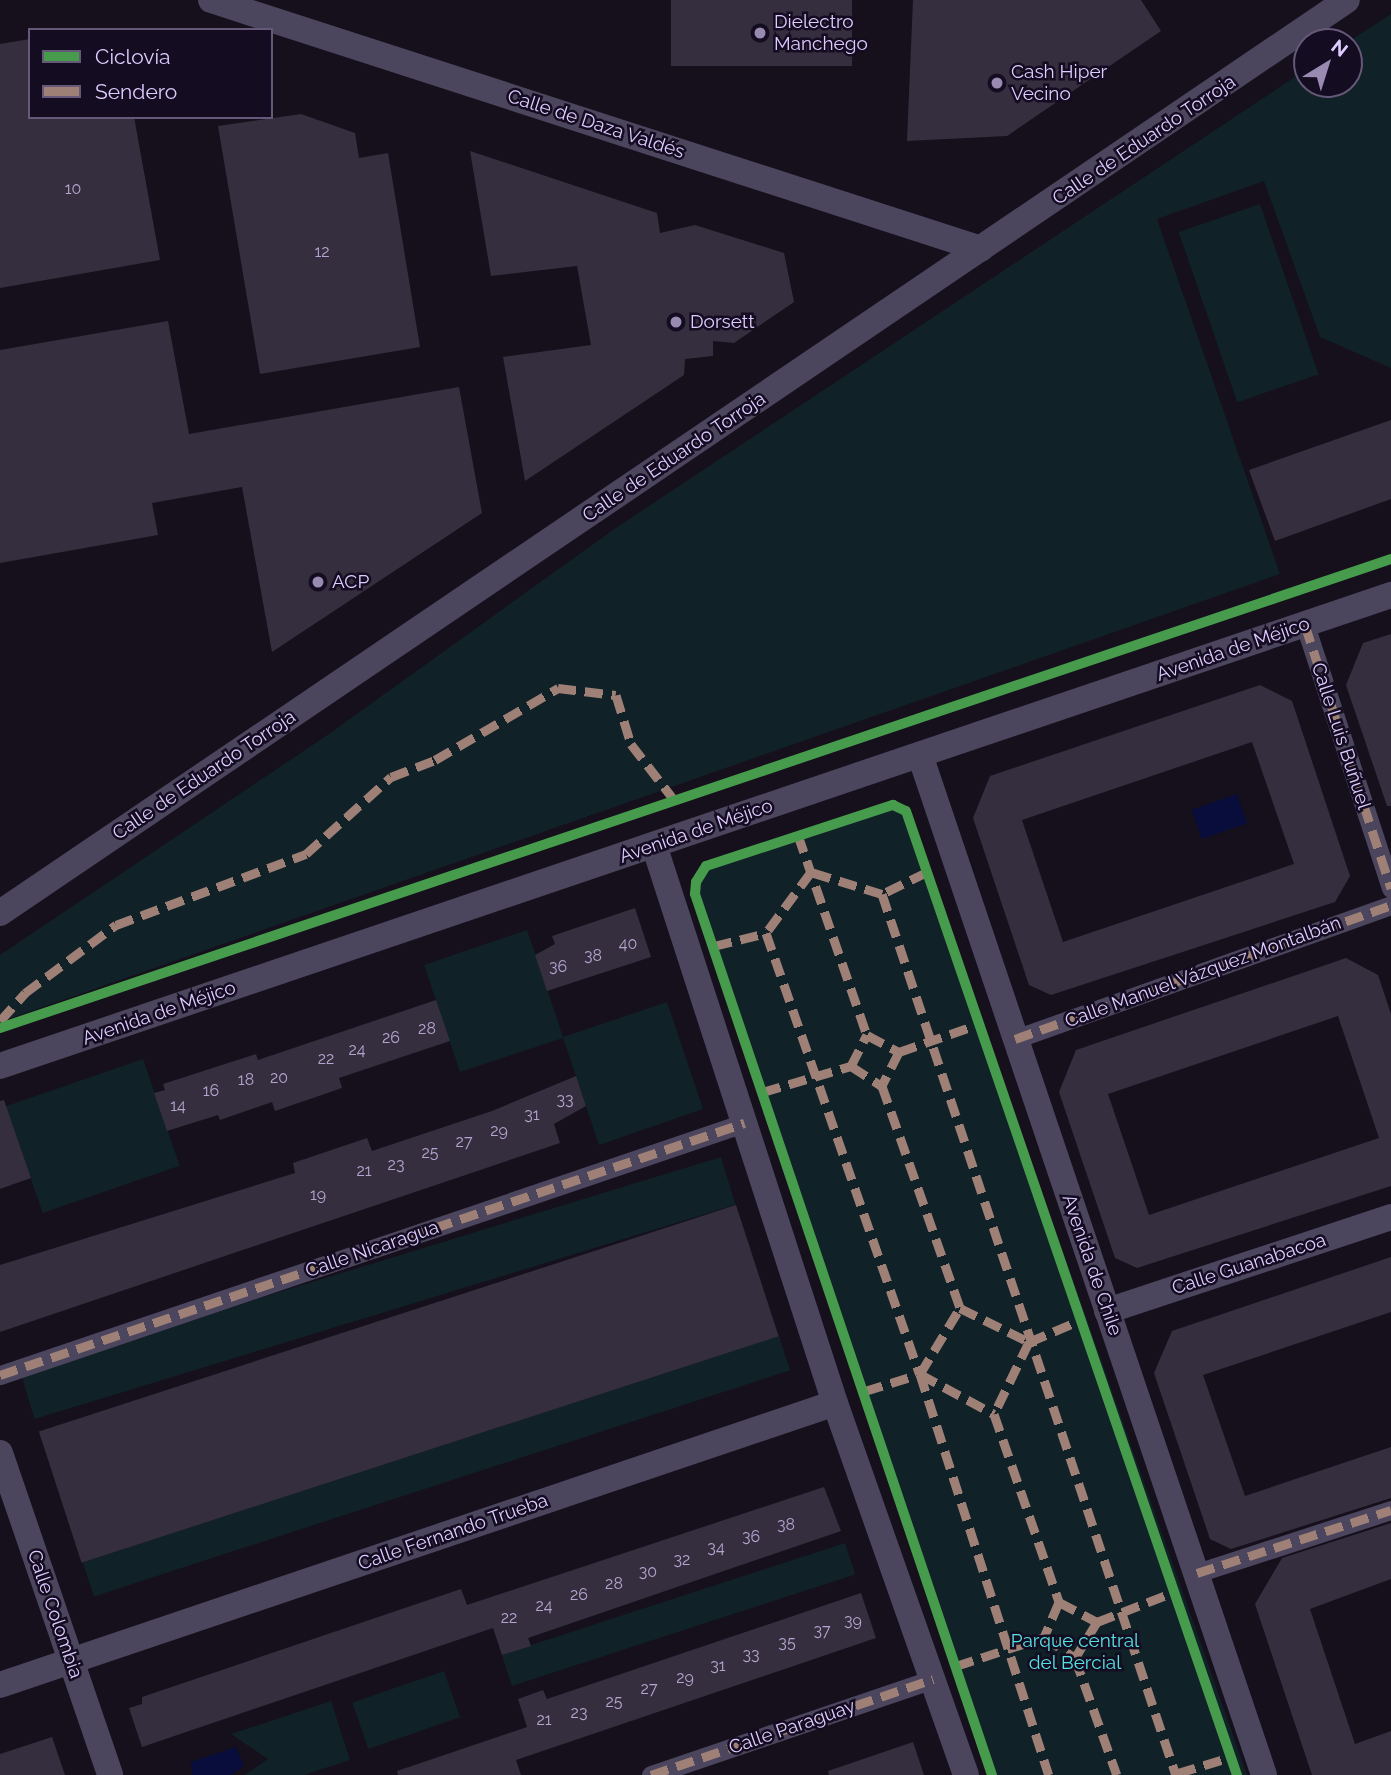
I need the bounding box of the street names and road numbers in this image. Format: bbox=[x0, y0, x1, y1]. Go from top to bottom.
street label: Calle de Eduardo Torroja bbox=[1048, 70, 1240, 210]
street label: Calle de Daza Valdés bbox=[504, 84, 688, 164]
street label: Calle de Eduardo Torroja bbox=[578, 387, 770, 527]
street label: Avenida de Méjico bbox=[1153, 612, 1313, 686]
street label: Calle Luis Buñuel bbox=[1307, 660, 1375, 812]
street label: Calle de Eduardo Torroja bbox=[108, 705, 300, 845]
street label: Avenida de Méjico bbox=[616, 794, 776, 868]
street label: Calle Manuel Vázquez Montalbán bbox=[1061, 911, 1345, 1033]
street label: Avenida de Méjico bbox=[79, 976, 239, 1050]
street label: Avenida de Chile bbox=[1057, 1191, 1127, 1339]
street label: Calle Nicaragua bbox=[302, 1215, 442, 1283]
street label: Calle Guanabacoa bbox=[1169, 1228, 1329, 1300]
street label: Calle Fernando Trueba bbox=[355, 1489, 551, 1575]
street label: Calle Colombia bbox=[22, 1547, 88, 1681]
street label: Calle Paraguay bbox=[726, 1695, 858, 1759]

